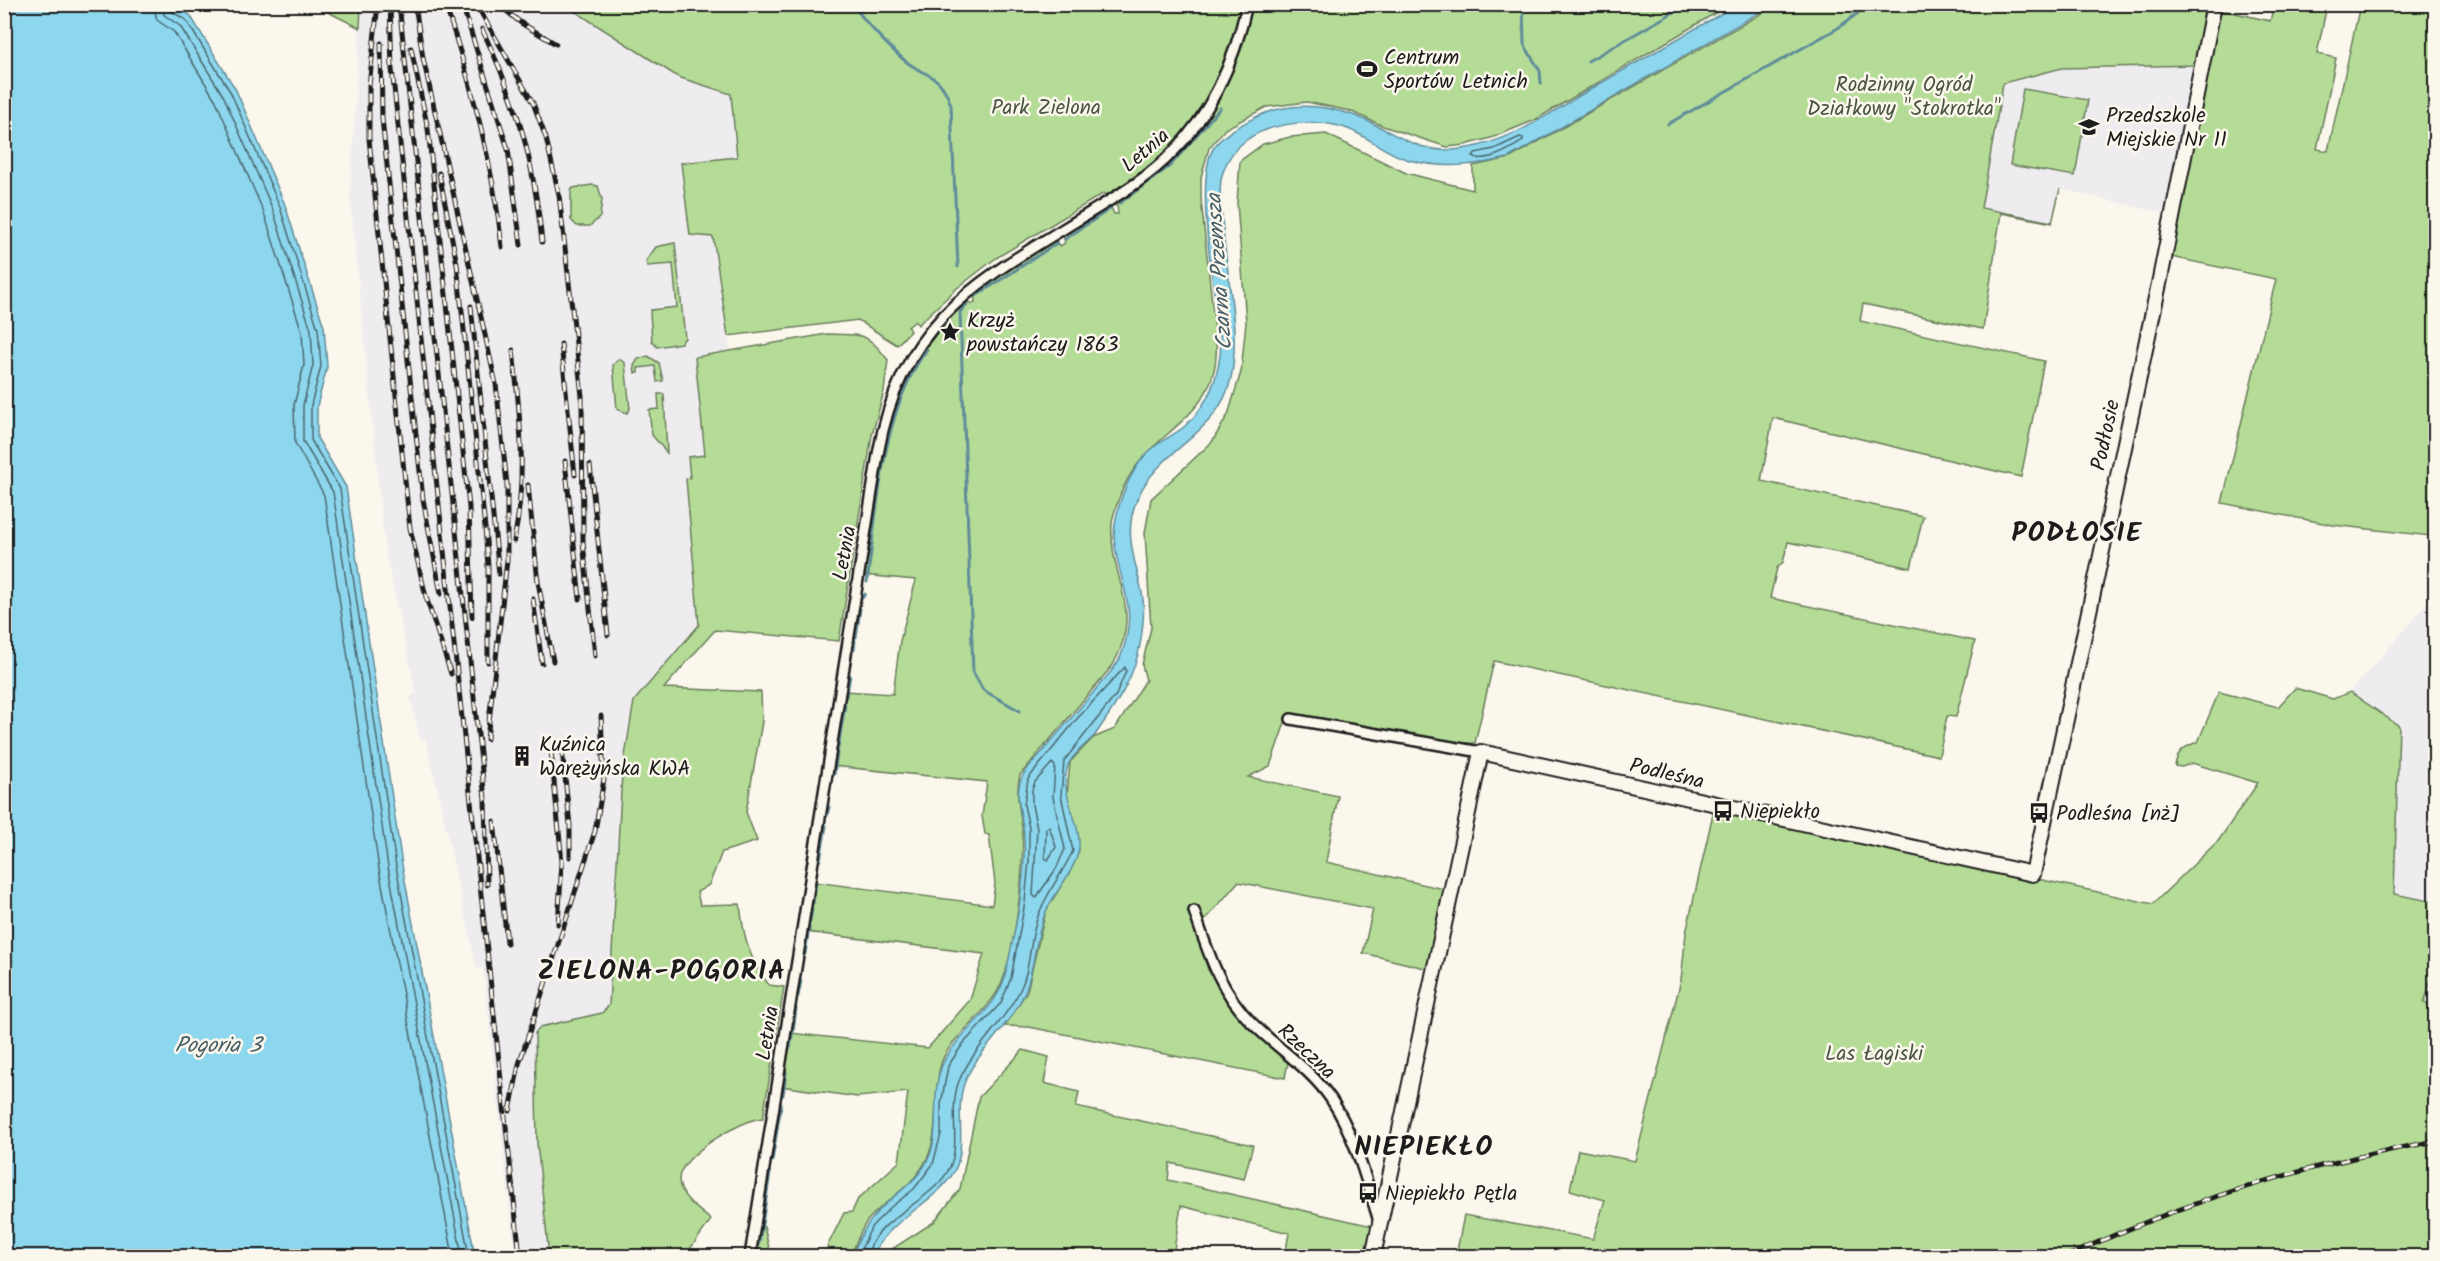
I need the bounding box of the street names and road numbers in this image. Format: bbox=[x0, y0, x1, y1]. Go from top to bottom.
street label: Letnia bbox=[1114, 121, 1178, 182]
street label: Podłosie bbox=[2083, 396, 2130, 474]
street label: Letnia bbox=[824, 523, 867, 583]
street label: Podleśna bbox=[1626, 750, 1707, 799]
street label: Letnia bbox=[748, 1003, 789, 1063]
street label: Rzeczna bbox=[1269, 1016, 1343, 1088]

